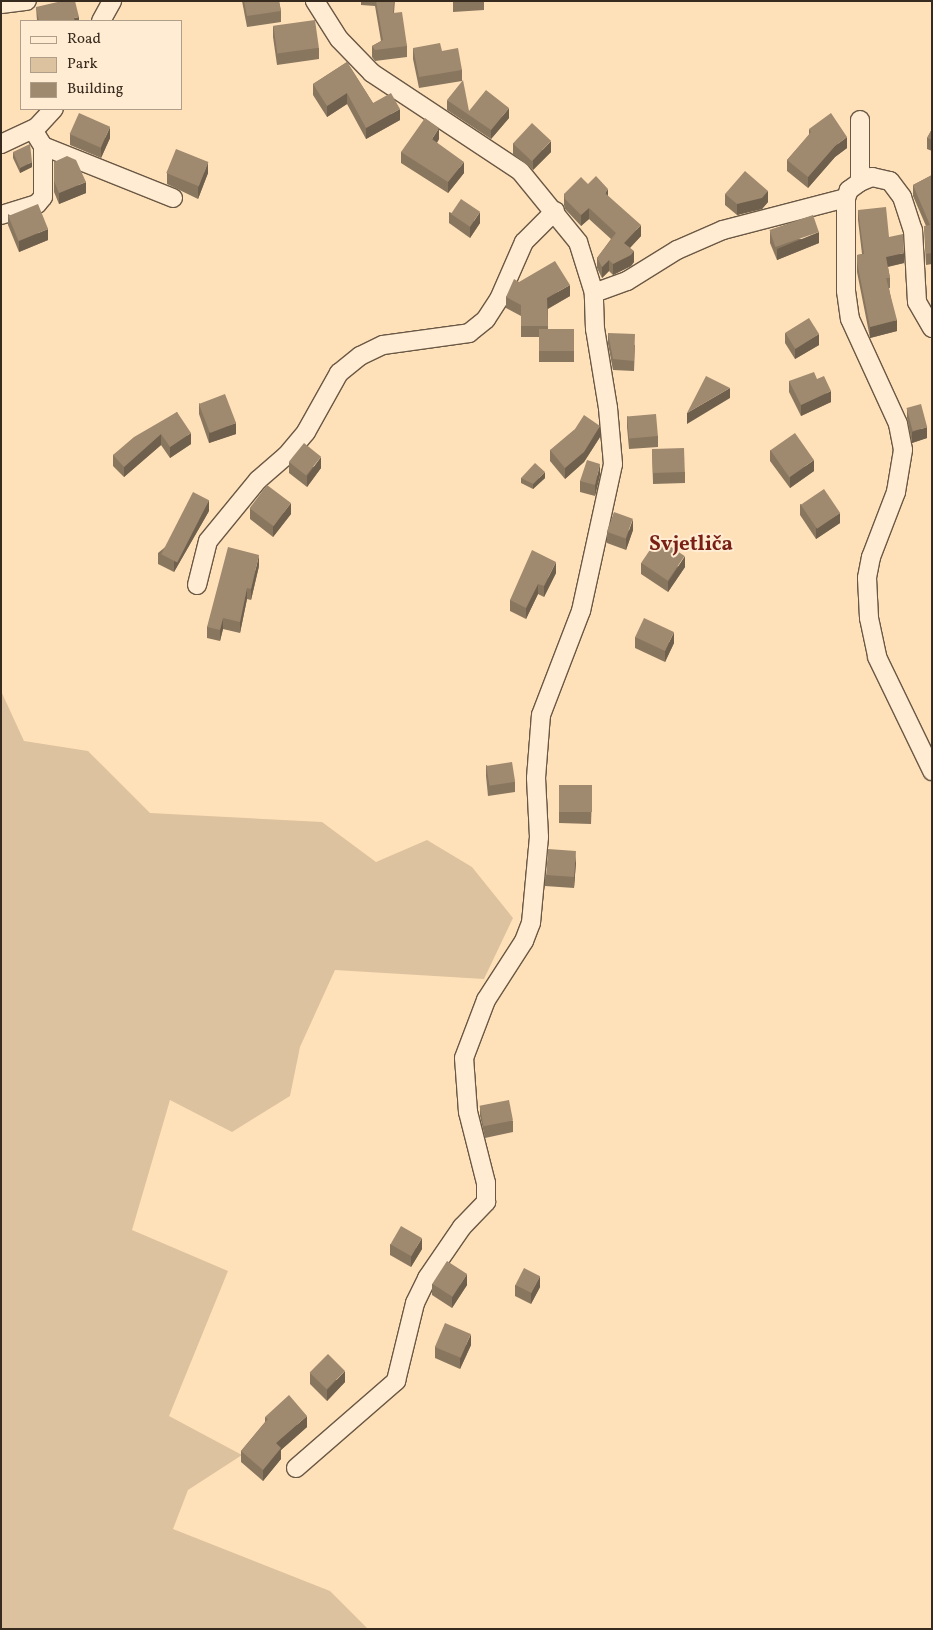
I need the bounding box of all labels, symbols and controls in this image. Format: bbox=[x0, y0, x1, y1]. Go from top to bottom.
legend bbox=[20, 20, 182, 110]
text: Road bbox=[67, 29, 101, 50]
text: Park bbox=[67, 54, 98, 75]
text: Building bbox=[67, 79, 123, 100]
district label: Svjetliča bbox=[649, 532, 733, 558]

